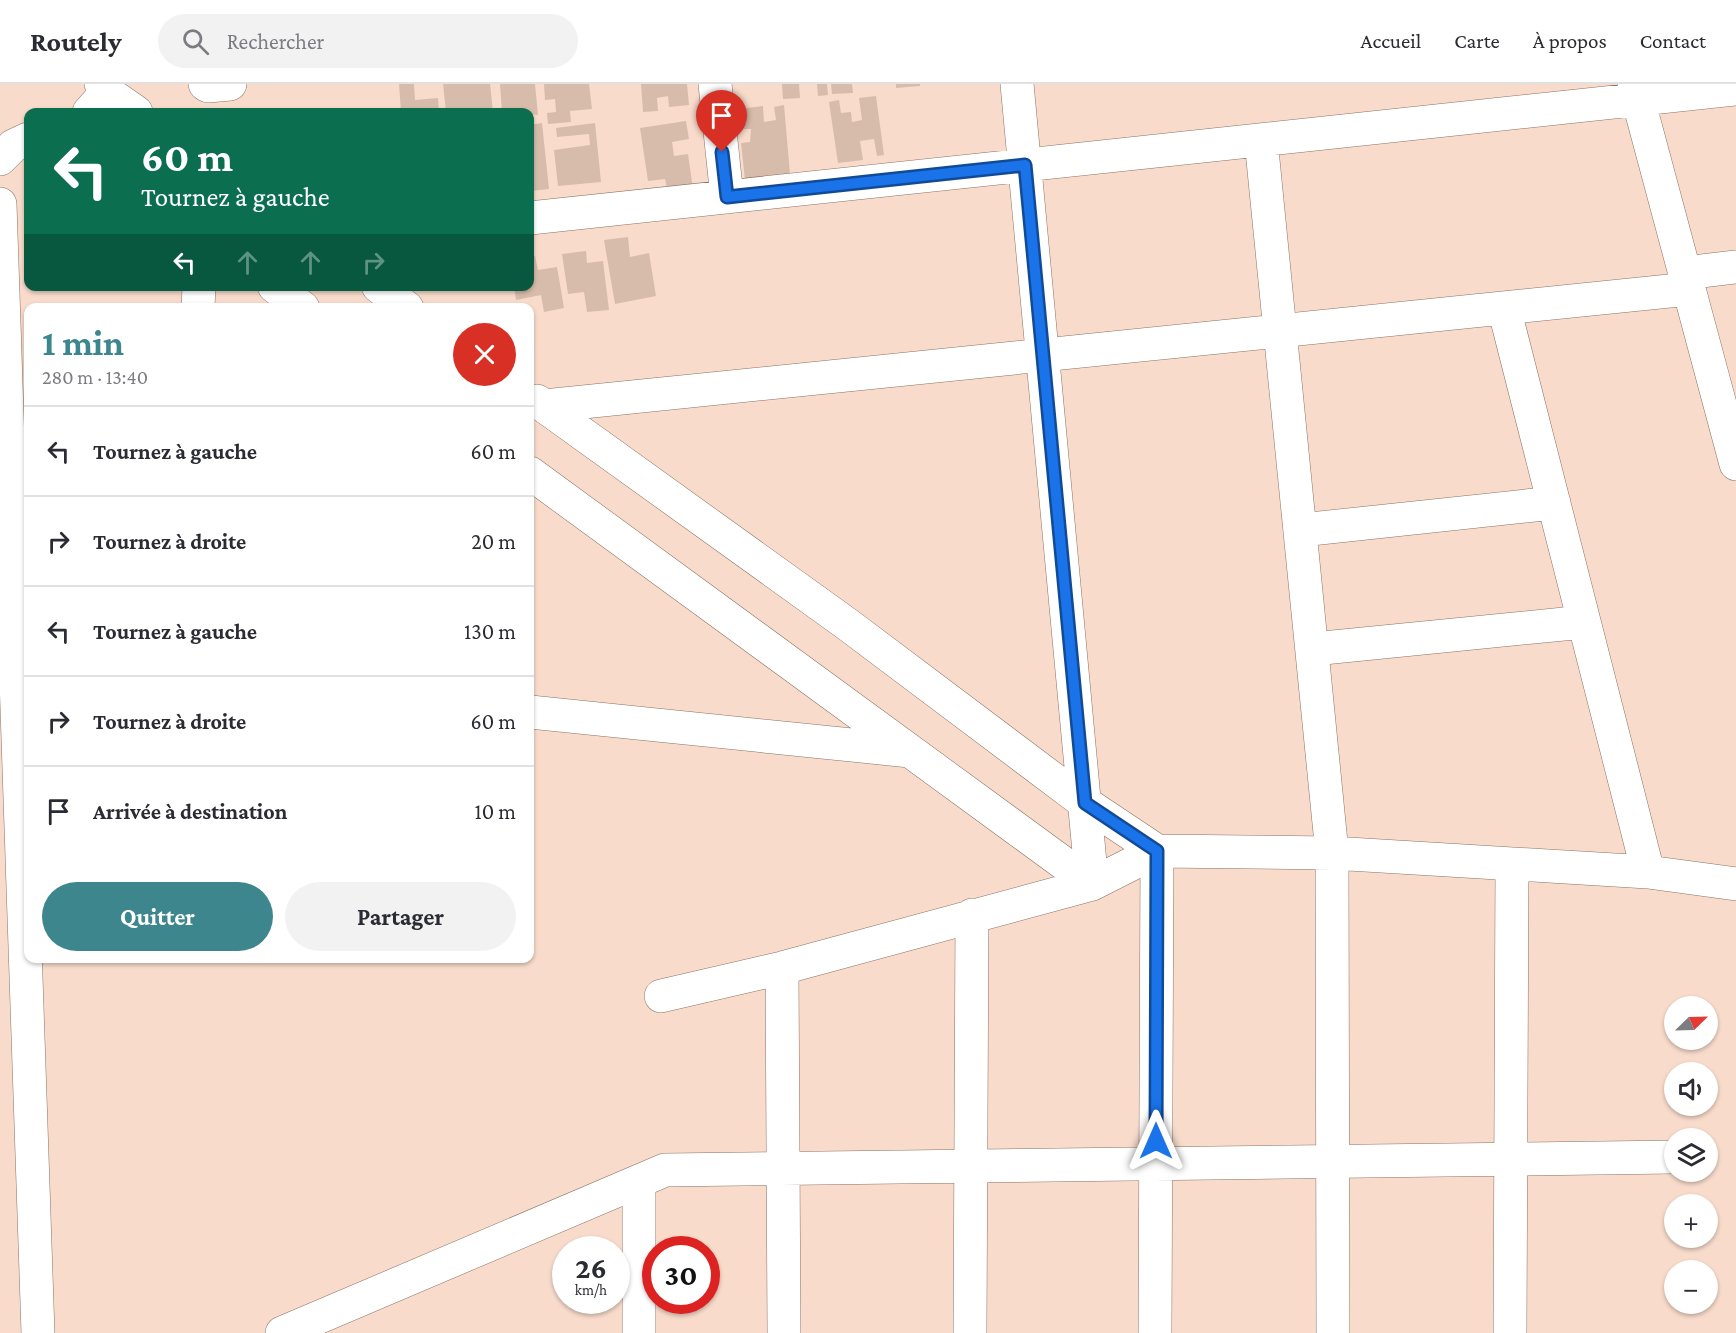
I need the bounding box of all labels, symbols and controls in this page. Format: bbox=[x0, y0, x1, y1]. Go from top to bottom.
search box bbox=[158, 14, 578, 68]
icon: search bbox=[179, 25, 212, 58]
text: Routely bbox=[30, 26, 122, 57]
text: Rechercher bbox=[227, 29, 324, 54]
text: Accueil bbox=[1361, 29, 1421, 53]
text: Carte bbox=[1454, 29, 1500, 53]
text: À propos bbox=[1533, 29, 1607, 53]
text: Contact bbox=[1640, 29, 1706, 53]
pin bbox=[696, 90, 747, 152]
icon: arrive bbox=[705, 99, 738, 132]
icon: left bbox=[42, 132, 120, 210]
text: 60 m bbox=[141, 133, 233, 180]
text: Tournez à gauche bbox=[141, 182, 330, 212]
icon: left bbox=[168, 246, 201, 279]
icon: ahead bbox=[231, 246, 264, 279]
icon: ahead bbox=[294, 246, 327, 279]
icon: right bbox=[357, 246, 390, 279]
text: 1 min bbox=[42, 323, 124, 363]
button: close bbox=[453, 323, 516, 386]
text: 280 m · 13:40 bbox=[42, 366, 148, 388]
icon: left bbox=[42, 435, 75, 468]
text: Tournez à gauche bbox=[93, 439, 257, 464]
text: 60 m bbox=[471, 439, 516, 464]
icon: right bbox=[42, 525, 75, 558]
text: Tournez à droite bbox=[93, 529, 246, 554]
text: 20 m bbox=[471, 529, 516, 554]
icon: left bbox=[42, 615, 75, 648]
text: Tournez à gauche bbox=[93, 619, 257, 644]
text: 130 m bbox=[464, 619, 516, 644]
icon: right bbox=[42, 705, 75, 738]
text: Tournez à droite bbox=[93, 709, 246, 734]
text: 60 m bbox=[471, 709, 516, 734]
icon: arrive bbox=[42, 795, 75, 828]
text: Arrivée à destination bbox=[93, 799, 287, 824]
text: 10 m bbox=[474, 799, 516, 824]
button: Quitter bbox=[42, 882, 273, 951]
button: Partager bbox=[285, 882, 516, 951]
north arrow bbox=[1664, 996, 1718, 1050]
map controls bbox=[1664, 996, 1718, 1314]
button: sound bbox=[1664, 1062, 1718, 1116]
position arrow bbox=[1124, 1109, 1188, 1173]
button: layers bbox=[1664, 1128, 1718, 1182]
button: + bbox=[1664, 1194, 1718, 1248]
speed limit sign: 30 bbox=[642, 1236, 720, 1314]
text: 26 bbox=[575, 1251, 607, 1284]
button: − bbox=[1664, 1260, 1718, 1314]
text: km/h bbox=[575, 1282, 607, 1298]

